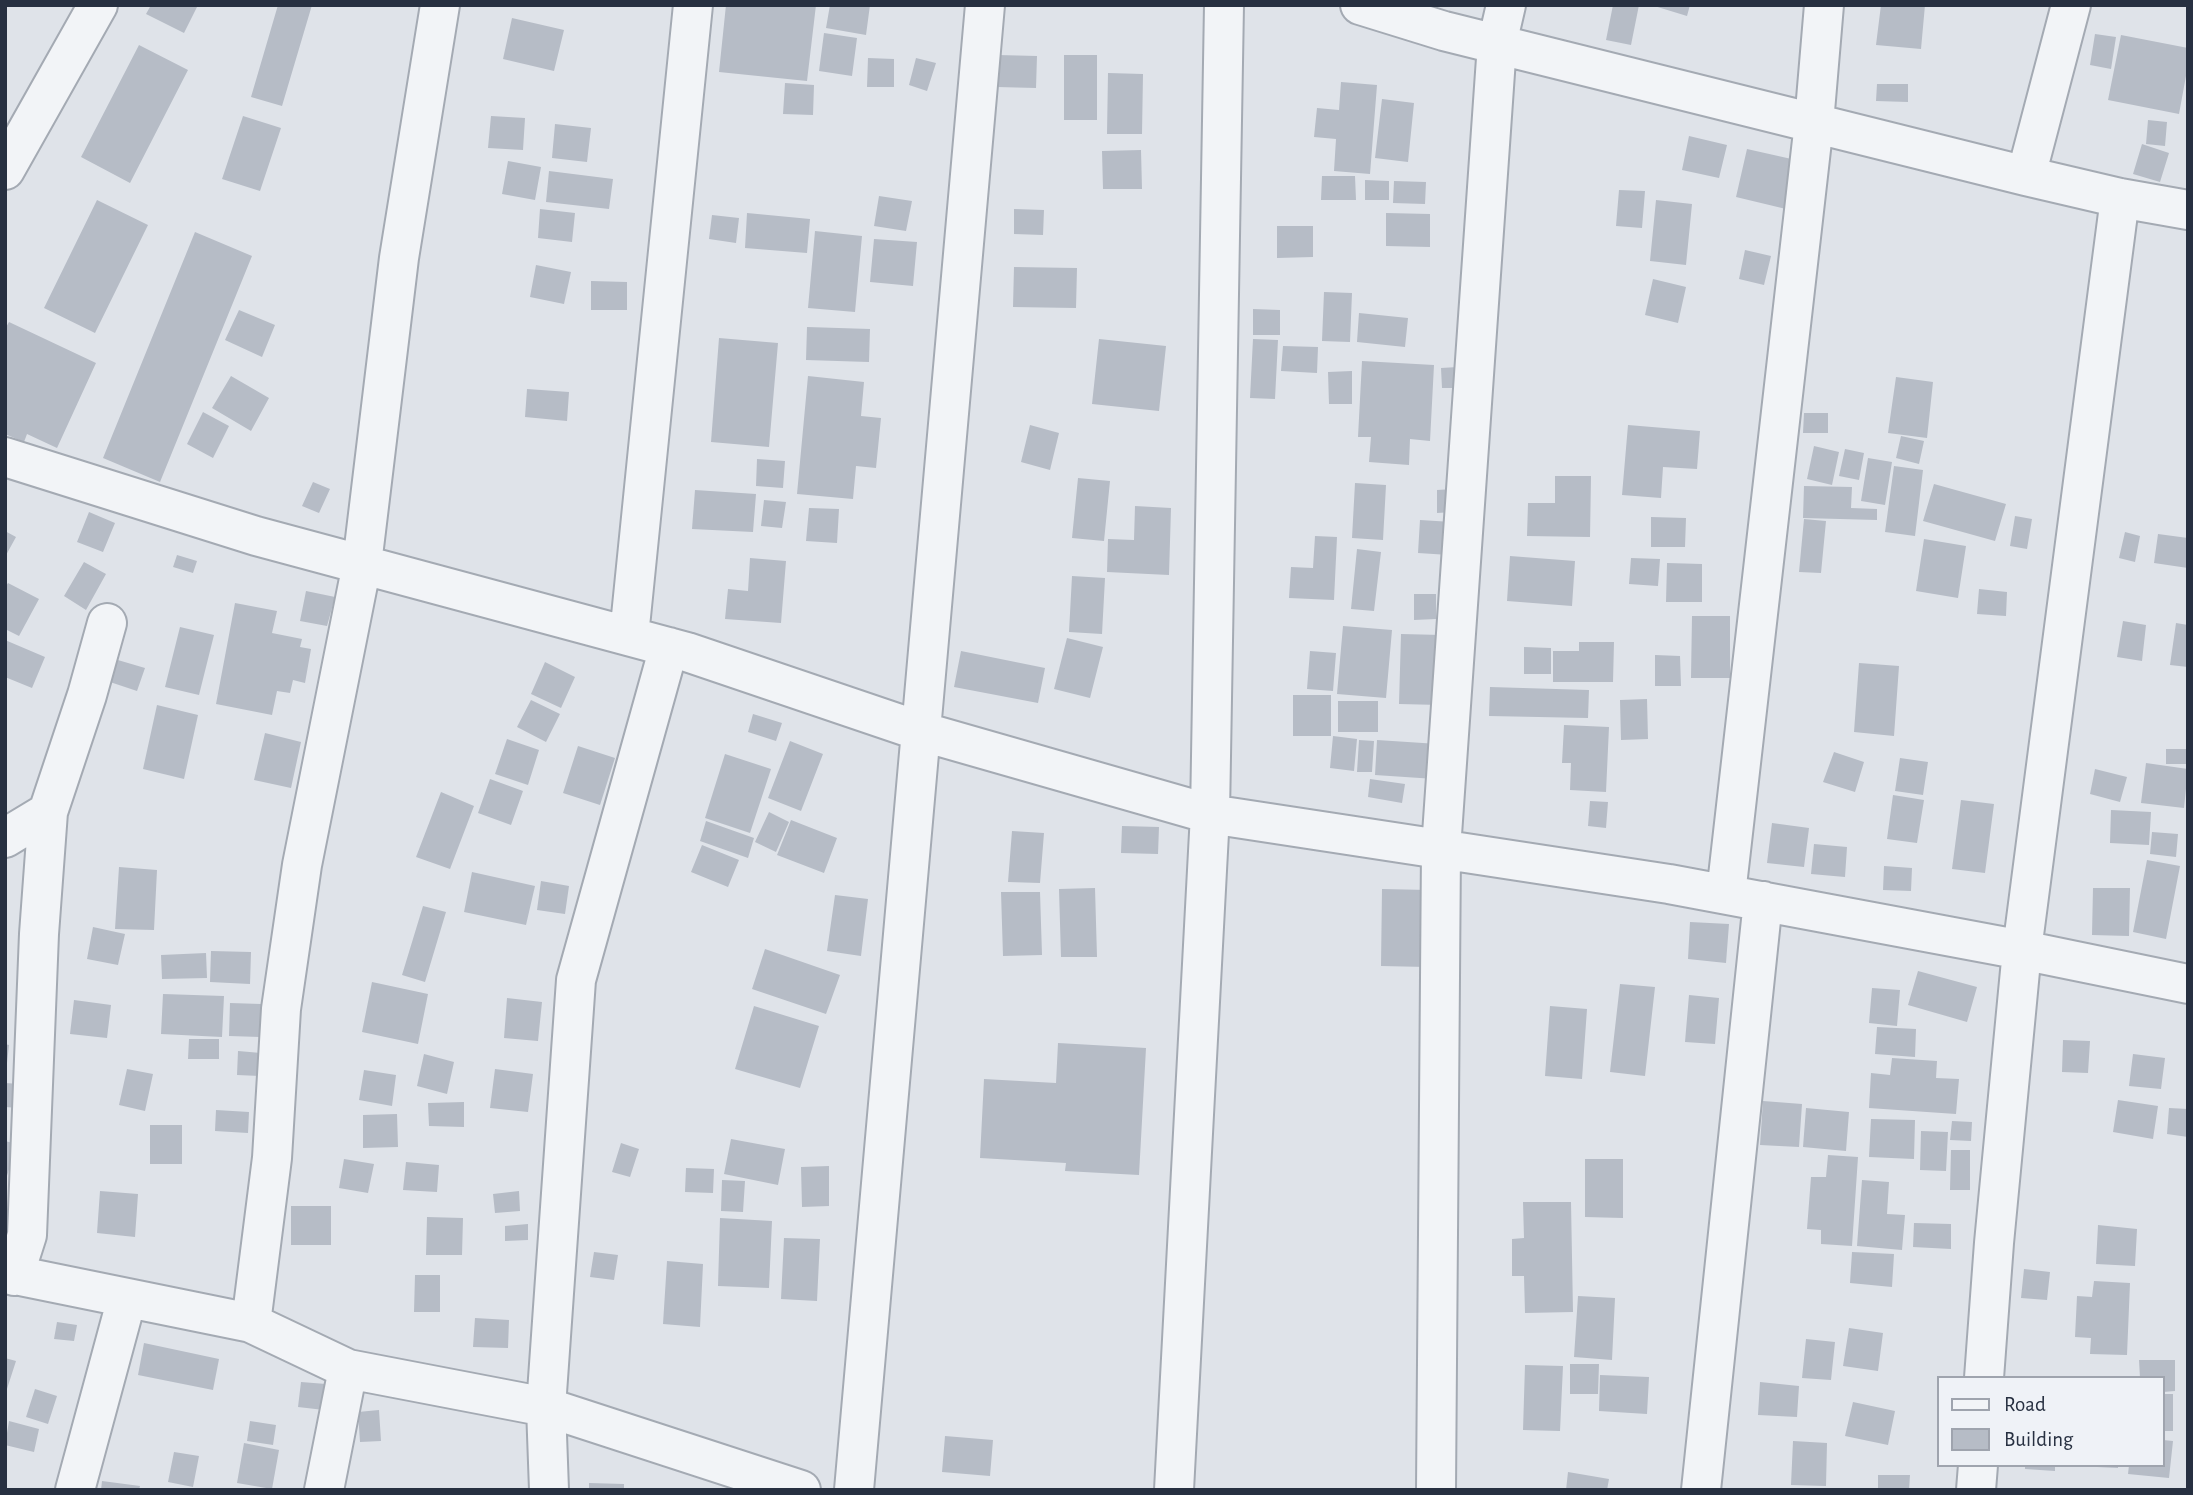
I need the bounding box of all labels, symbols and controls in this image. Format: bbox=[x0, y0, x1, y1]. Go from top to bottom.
legend bbox=[1938, 1376, 2165, 1467]
text: Road bbox=[2004, 1394, 2046, 1415]
text: Building bbox=[2004, 1429, 2073, 1450]

